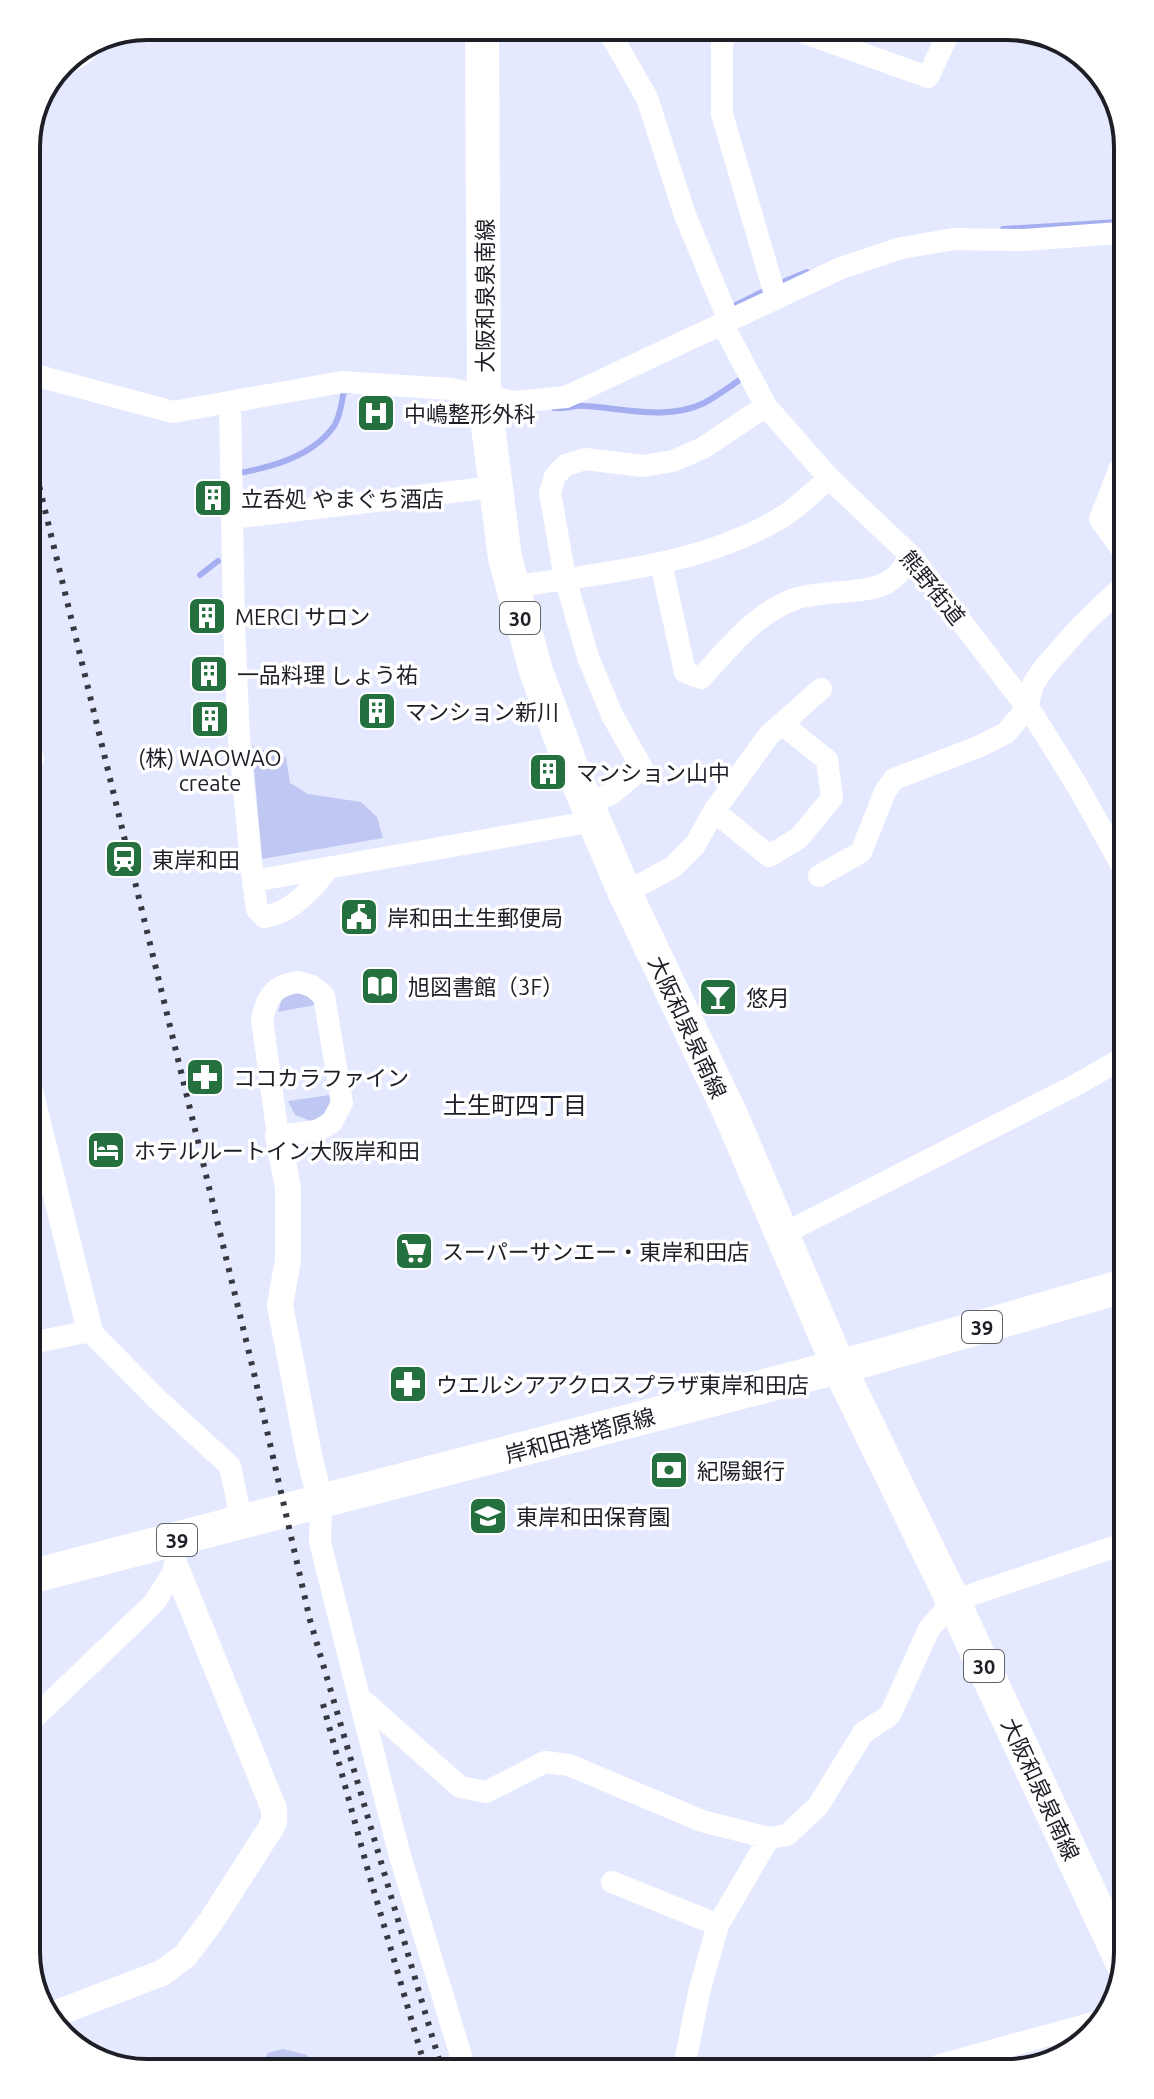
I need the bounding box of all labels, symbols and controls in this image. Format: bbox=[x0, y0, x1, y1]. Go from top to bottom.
street label: 大阪和泉泉南線 bbox=[472, 219, 497, 373]
hospital icon: 中嶋整形外科 bbox=[355, 392, 397, 434]
place label: 中嶋整形外科 bbox=[404, 401, 536, 426]
building icon: 立呑処 やまぐち酒店 bbox=[192, 477, 234, 519]
place label: 立呑処 やまぐち酒店 bbox=[241, 486, 444, 511]
street label: 熊野街道 bbox=[896, 545, 970, 629]
building icon: MERCI サロン bbox=[186, 595, 228, 637]
road number: 30 bbox=[500, 602, 540, 634]
place label: MERCI サロン bbox=[235, 604, 370, 629]
building icon: 一品料理 しょう祐 bbox=[188, 653, 230, 695]
place label: 一品料理 しょう祐 bbox=[237, 662, 418, 687]
building icon: マンション新川 bbox=[356, 690, 398, 732]
building icon: (株) WAOWAO create bbox=[189, 698, 231, 740]
place label: マンション新川 bbox=[405, 699, 559, 724]
place label: (株) WAOWAO create bbox=[138, 745, 282, 795]
building icon: マンション山中 bbox=[527, 751, 569, 793]
place label: マンション山中 bbox=[576, 760, 730, 785]
station icon: 東岸和田 bbox=[103, 838, 145, 880]
place label: 東岸和田 bbox=[152, 847, 240, 872]
public building icon: 岸和田土生郵便局 bbox=[338, 896, 380, 938]
place label: 岸和田土生郵便局 bbox=[387, 905, 563, 930]
street label: 大阪和泉泉南線 bbox=[644, 952, 732, 1102]
library icon: 旭図書館（3F） bbox=[359, 965, 401, 1007]
place label: 旭図書館（3F） bbox=[408, 974, 564, 999]
bar icon: 悠月 bbox=[697, 976, 739, 1018]
place label: 悠月 bbox=[746, 985, 790, 1010]
pharmacy icon: ココカラファイン bbox=[184, 1056, 226, 1098]
place label: ココカラファイン bbox=[233, 1065, 409, 1090]
district label: 土生町四丁目 bbox=[443, 1092, 587, 1119]
hotel icon: ホテルルートイン大阪岸和田 bbox=[85, 1129, 127, 1171]
place label: ホテルルートイン大阪岸和田 bbox=[134, 1138, 420, 1163]
supermarket icon: スーパーサンエー・東岸和田店 bbox=[393, 1230, 435, 1272]
place label: スーパーサンエー・東岸和田店 bbox=[442, 1239, 749, 1264]
road number: 39 bbox=[962, 1311, 1002, 1343]
pharmacy icon: ウエルシアアクロスプラザ東岸和田店 bbox=[387, 1363, 429, 1405]
place label: ウエルシアアクロスプラザ東岸和田店 bbox=[436, 1372, 809, 1397]
street label: 岸和田港塔原線 bbox=[502, 1403, 658, 1467]
bank icon: 紀陽銀行 bbox=[648, 1449, 690, 1491]
place label: 紀陽銀行 bbox=[697, 1458, 785, 1483]
school or university icon: 東岸和田保育園 bbox=[467, 1495, 509, 1537]
place label: 東岸和田保育園 bbox=[516, 1504, 670, 1529]
road number: 39 bbox=[157, 1524, 197, 1556]
road number: 30 bbox=[964, 1650, 1004, 1682]
street label: 大阪和泉泉南線 bbox=[997, 1714, 1085, 1864]

